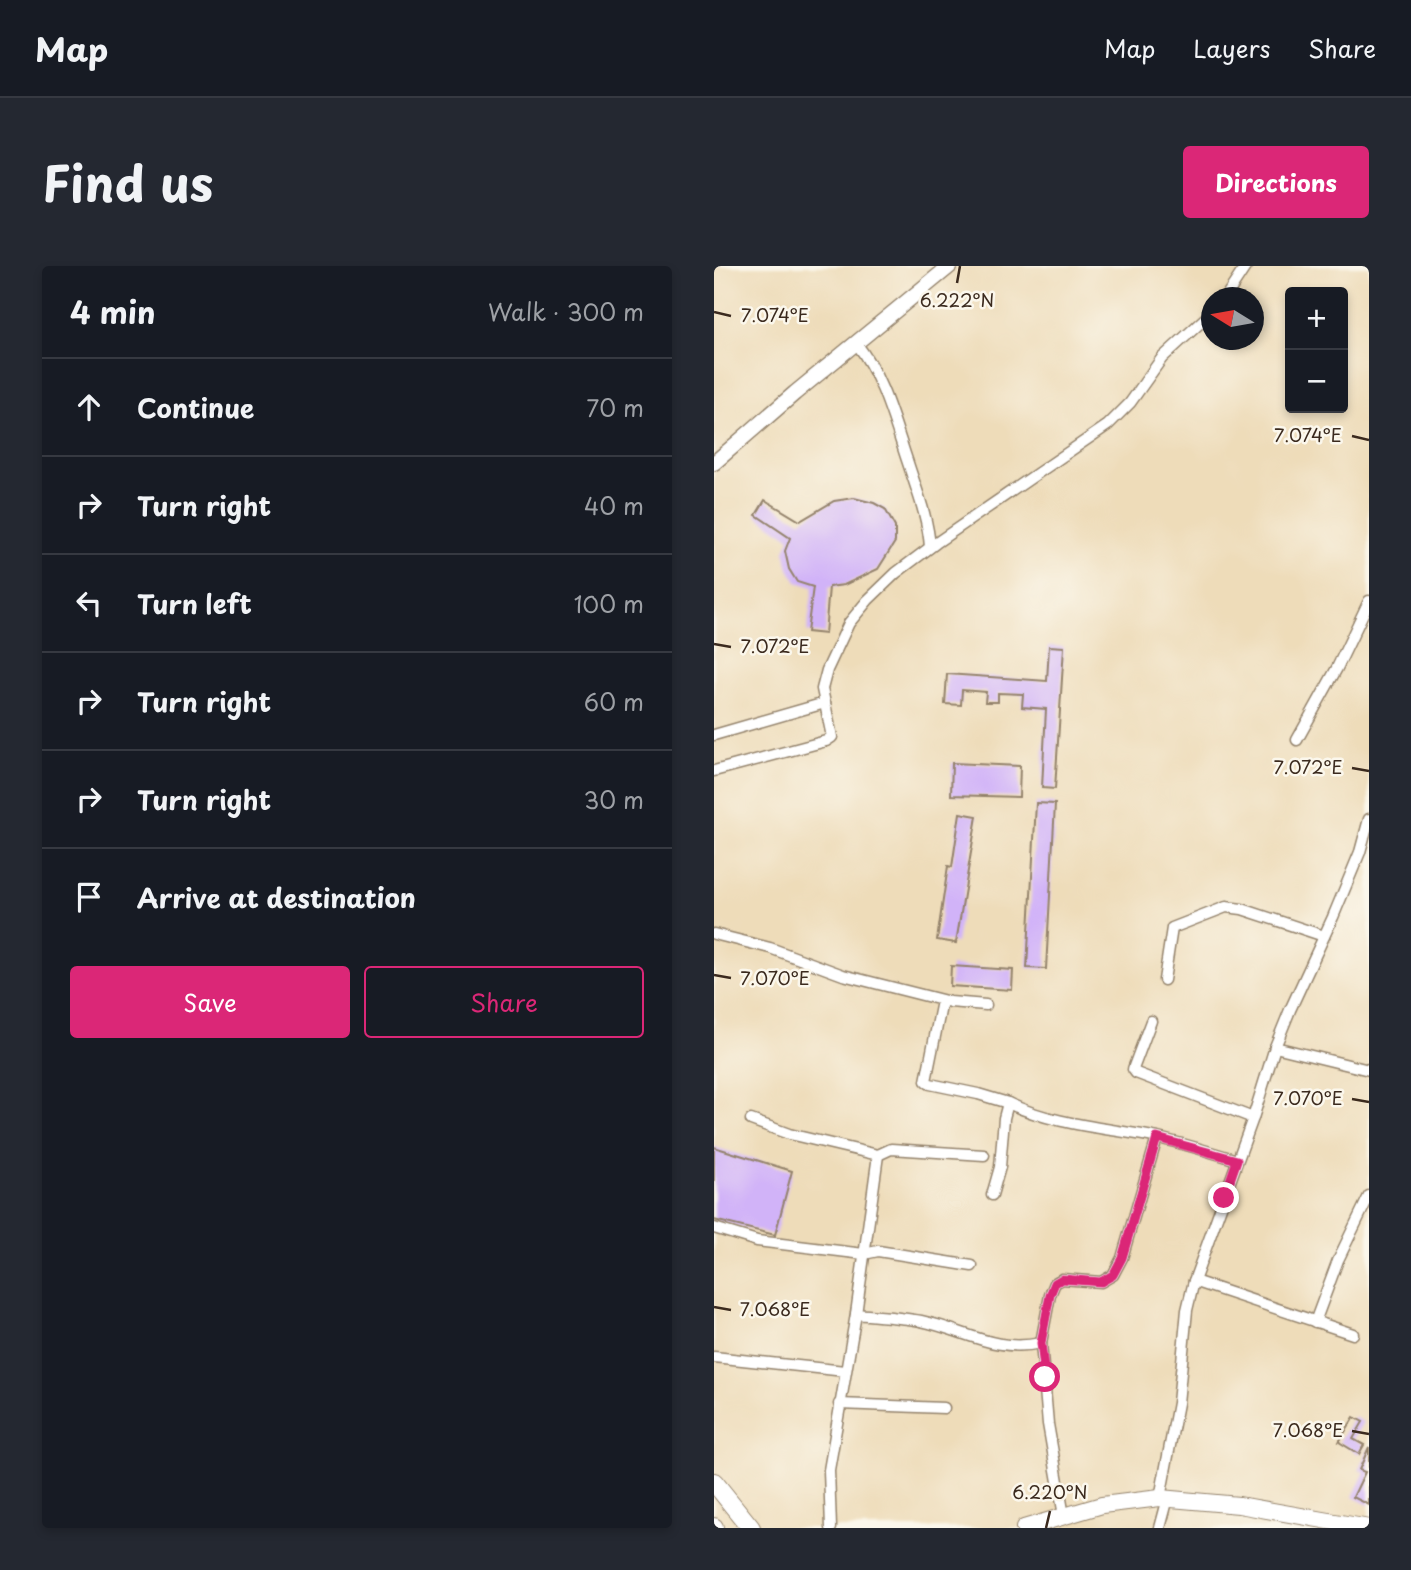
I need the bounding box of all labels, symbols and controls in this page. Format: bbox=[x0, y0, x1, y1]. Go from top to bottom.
text: Map bbox=[35, 23, 108, 73]
text: Map bbox=[1104, 30, 1155, 66]
text: Layers bbox=[1193, 30, 1270, 66]
text: Share bbox=[1308, 30, 1376, 66]
text: Find us bbox=[42, 145, 213, 219]
button: Directions bbox=[1183, 146, 1369, 218]
text: 6.222°N bbox=[920, 286, 994, 313]
north arrow bbox=[1201, 287, 1264, 350]
map controls bbox=[1285, 287, 1348, 413]
button: + bbox=[1285, 287, 1348, 350]
text: 4 min bbox=[70, 289, 156, 334]
text: Walk · 300 m bbox=[488, 294, 644, 329]
text: 7.074°E bbox=[741, 301, 809, 328]
button: − bbox=[1285, 350, 1348, 413]
icon: ahead bbox=[70, 388, 108, 426]
text: Continue bbox=[137, 388, 254, 427]
text: 70 m bbox=[586, 390, 644, 425]
text: 7.074°E bbox=[1274, 421, 1342, 448]
icon: right bbox=[70, 486, 108, 524]
text: Turn right bbox=[137, 486, 271, 525]
text: 40 m bbox=[584, 488, 644, 523]
icon: left bbox=[70, 584, 108, 622]
text: Turn left bbox=[137, 584, 252, 623]
text: 100 m bbox=[574, 586, 644, 621]
text: 7.072°E bbox=[740, 632, 810, 659]
icon: right bbox=[70, 682, 108, 720]
text: Turn right bbox=[137, 682, 271, 721]
text: 60 m bbox=[584, 684, 644, 719]
text: 7.072°E bbox=[1273, 753, 1343, 780]
icon: right bbox=[70, 780, 108, 818]
text: Turn right bbox=[137, 780, 271, 819]
text: 30 m bbox=[583, 782, 644, 817]
icon: arrive bbox=[70, 878, 108, 916]
text: Arrive at destination bbox=[137, 878, 416, 917]
text: 7.070°E bbox=[740, 964, 810, 991]
button: Save bbox=[70, 966, 350, 1038]
button: Share bbox=[364, 966, 644, 1038]
text: 7.070°E bbox=[1273, 1084, 1343, 1111]
route end bbox=[1208, 1182, 1239, 1213]
text: 7.068°E bbox=[740, 1295, 810, 1322]
route start bbox=[1029, 1361, 1060, 1392]
text: 7.068°E bbox=[1273, 1416, 1343, 1443]
text: 6.220°N bbox=[1012, 1478, 1088, 1505]

